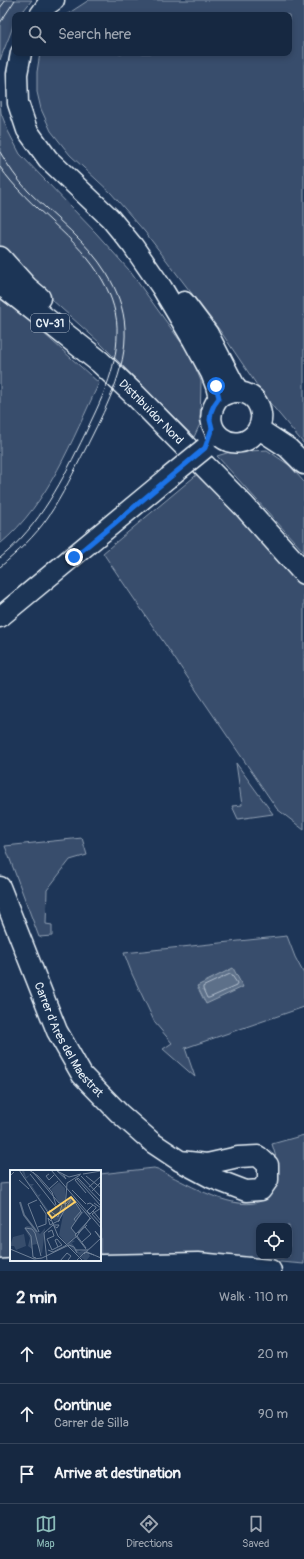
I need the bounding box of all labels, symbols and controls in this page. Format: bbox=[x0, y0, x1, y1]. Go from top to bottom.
search box bbox=[12, 12, 292, 56]
icon: search bbox=[26, 23, 48, 45]
text: Search here bbox=[58, 25, 131, 44]
road number: CV-31 bbox=[31, 314, 69, 332]
street label: Distribuïdor Nord bbox=[115, 377, 187, 448]
route start bbox=[207, 377, 225, 395]
route end bbox=[65, 548, 83, 566]
street label: Carrer d'Ares del Maestrat bbox=[30, 980, 106, 1101]
inset map bbox=[10, 1170, 101, 1261]
map controls bbox=[256, 1223, 292, 1259]
button: locate bbox=[256, 1223, 292, 1259]
text: 2 min bbox=[16, 1287, 57, 1308]
text: Walk · 110 m bbox=[219, 1289, 288, 1305]
icon: ahead bbox=[16, 1343, 38, 1365]
text: Continue bbox=[54, 1344, 112, 1363]
text: 20 m bbox=[257, 1346, 288, 1362]
text: Continue bbox=[54, 1396, 112, 1415]
icon: ahead bbox=[16, 1403, 38, 1425]
text: 90 m bbox=[258, 1406, 288, 1422]
text: Carrer de Silla bbox=[54, 1415, 129, 1431]
icon: arrive bbox=[16, 1463, 38, 1485]
text: Arrive at destination bbox=[54, 1464, 181, 1483]
tab: Map bbox=[35, 1513, 57, 1550]
tab: Directions bbox=[126, 1513, 173, 1550]
tab: Saved bbox=[242, 1513, 269, 1550]

